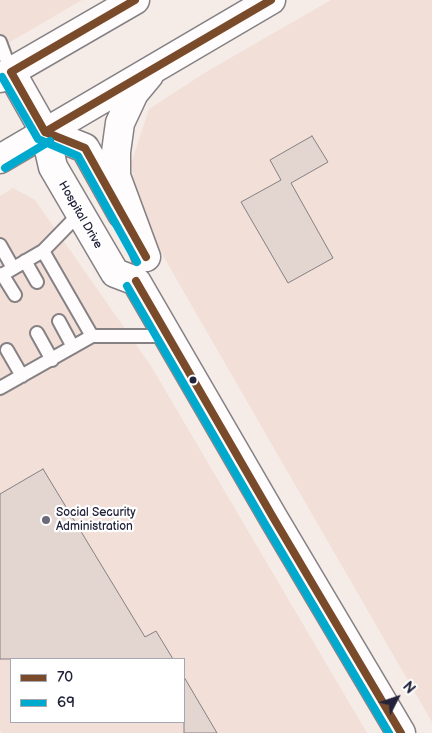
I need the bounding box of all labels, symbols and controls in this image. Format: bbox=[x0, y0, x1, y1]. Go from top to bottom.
street label: Hospital Drive bbox=[55, 179, 105, 251]
unlabelled marker bbox=[188, 375, 198, 385]
place label: Social Security Administration bbox=[56, 506, 136, 534]
marker: Social Security Administration bbox=[40, 514, 52, 526]
legend bbox=[10, 658, 185, 723]
text: 70 bbox=[57, 668, 73, 687]
north arrow bbox=[372, 673, 422, 723]
text: N bbox=[399, 678, 419, 697]
text: 69 bbox=[57, 693, 75, 712]

